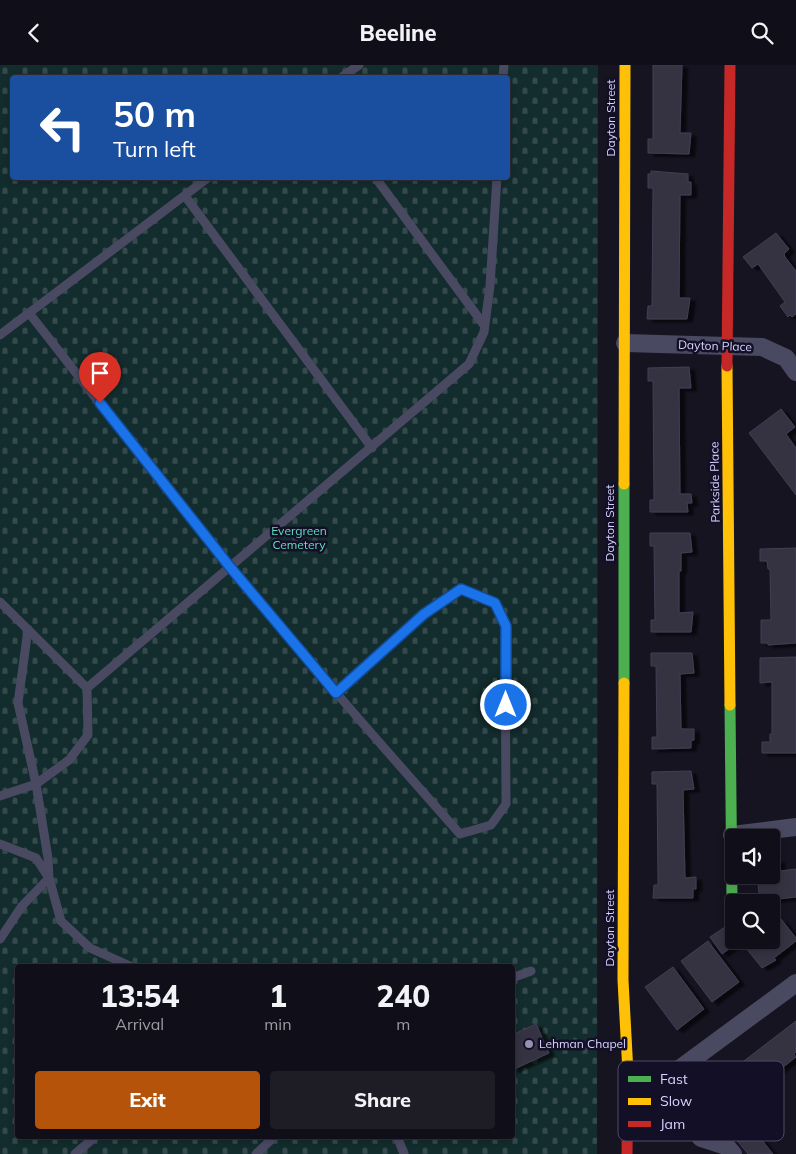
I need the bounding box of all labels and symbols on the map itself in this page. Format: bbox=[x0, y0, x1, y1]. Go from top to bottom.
street label: Dayton Street bbox=[603, 80, 618, 156]
street label: Dayton Place bbox=[678, 337, 752, 354]
pin bbox=[79, 352, 121, 403]
street label: Parkside Place bbox=[706, 441, 723, 523]
street label: Dayton Street bbox=[602, 485, 617, 561]
park label: Evergreen Cemetery bbox=[271, 523, 327, 552]
position arrow bbox=[479, 678, 531, 730]
street label: Dayton Street bbox=[602, 890, 617, 966]
place label: Lehman Chapel bbox=[539, 1036, 626, 1051]
marker: Lehman Chapel bbox=[523, 1038, 535, 1050]
legend bbox=[618, 1061, 784, 1141]
text: Fast bbox=[660, 1070, 688, 1088]
text: Slow bbox=[660, 1092, 692, 1110]
text: Jam bbox=[660, 1115, 685, 1133]

